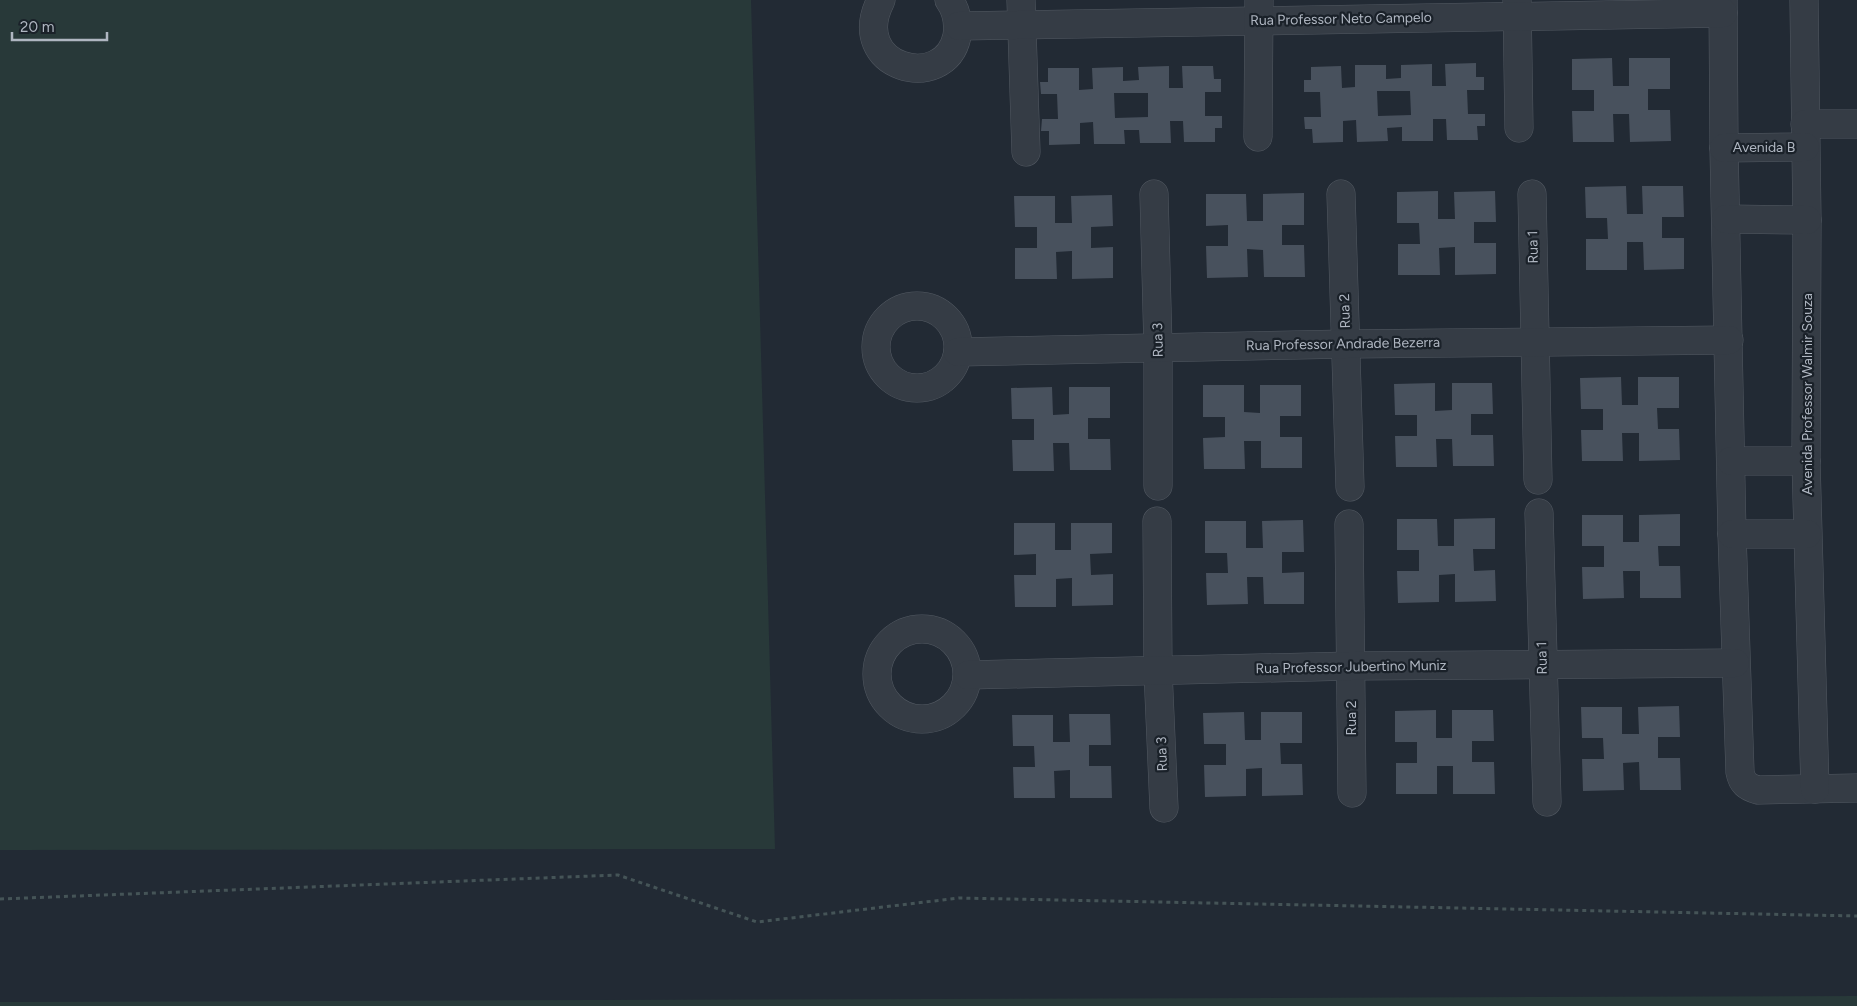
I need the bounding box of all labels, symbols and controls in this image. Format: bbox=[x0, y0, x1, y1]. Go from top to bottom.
street label: Rua Professor Neto Campelo bbox=[1250, 9, 1432, 29]
scale bar bbox=[12, 10, 108, 42]
text: 20 m bbox=[20, 18, 54, 36]
street label: Avenida B bbox=[1733, 139, 1795, 156]
street label: Rua 1 bbox=[1524, 230, 1542, 264]
street label: Rua 2 bbox=[1336, 293, 1354, 329]
street label: Avenida Professor Walmir Souza bbox=[1799, 293, 1816, 495]
street label: Rua 3 bbox=[1149, 322, 1167, 358]
street label: Rua Professor Andrade Bezerra bbox=[1246, 334, 1440, 354]
street label: Rua 1 bbox=[1533, 641, 1551, 675]
street label: Rua Professor Jubertino Muniz bbox=[1255, 657, 1447, 677]
street label: Rua 2 bbox=[1343, 701, 1360, 736]
street label: Rua 3 bbox=[1153, 736, 1171, 772]

